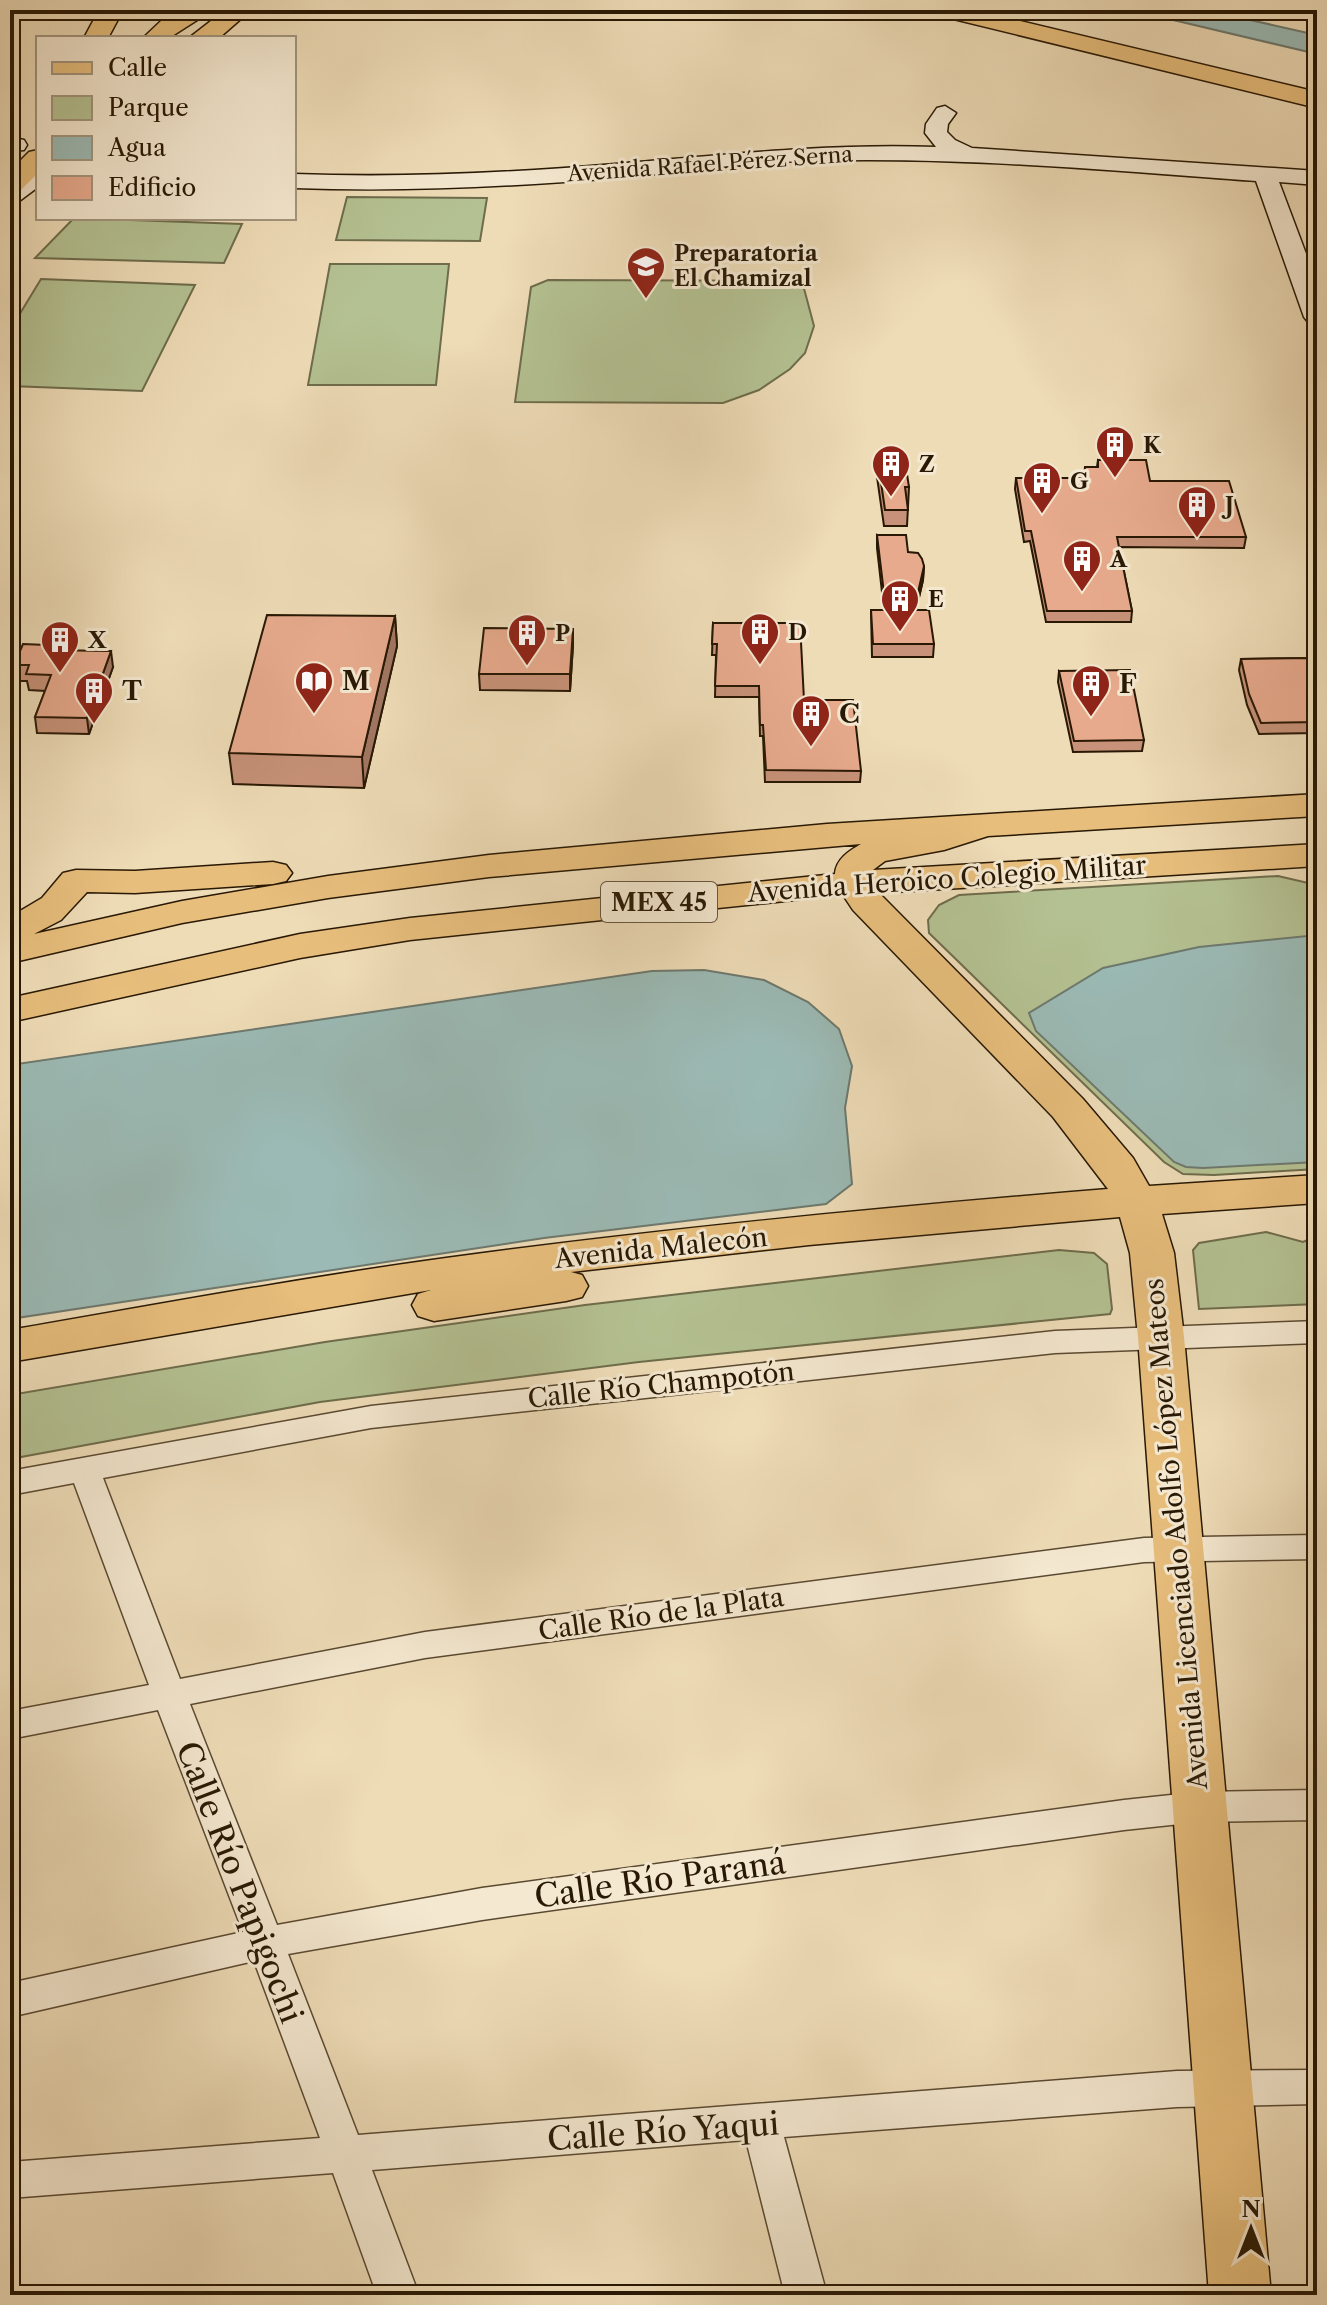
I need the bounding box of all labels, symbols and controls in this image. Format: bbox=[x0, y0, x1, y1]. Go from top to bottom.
legend bbox=[36, 36, 296, 220]
text: Calle bbox=[108, 53, 167, 82]
text: Parque bbox=[108, 93, 189, 122]
text: Agua bbox=[107, 133, 166, 162]
street label: Avenida Rafael Pérez Serna bbox=[565, 141, 854, 188]
text: Edificio bbox=[108, 173, 196, 202]
place label: Preparatoria El Chamizal bbox=[674, 240, 818, 292]
school or university icon: Preparatoria El Chamizal bbox=[625, 245, 667, 300]
building icon: K bbox=[1094, 424, 1136, 479]
place label: K bbox=[1143, 432, 1162, 459]
building icon: Z bbox=[870, 443, 912, 498]
place label: Z bbox=[919, 451, 935, 478]
building icon: G bbox=[1021, 460, 1063, 515]
place label: G bbox=[1070, 468, 1089, 495]
building icon: J bbox=[1176, 484, 1218, 539]
place label: J bbox=[1221, 492, 1234, 519]
building icon: A bbox=[1061, 538, 1103, 593]
place label: A bbox=[1109, 546, 1128, 573]
building icon: E bbox=[879, 578, 921, 633]
place label: E bbox=[928, 586, 944, 613]
building icon: D bbox=[739, 611, 781, 666]
building icon: P bbox=[506, 612, 548, 667]
building icon: X bbox=[39, 619, 81, 674]
place label: D bbox=[788, 619, 807, 646]
place label: P bbox=[555, 620, 570, 647]
place label: X bbox=[87, 627, 107, 654]
library icon: M bbox=[293, 660, 335, 715]
building icon: F bbox=[1070, 663, 1112, 718]
place label: M bbox=[342, 665, 370, 697]
place label: F bbox=[1119, 668, 1137, 700]
building icon: T bbox=[73, 670, 115, 725]
place label: T bbox=[122, 675, 142, 707]
building icon: C bbox=[790, 693, 832, 748]
place label: C bbox=[839, 698, 860, 730]
street label: Avenida Heróico Colegio Militar bbox=[746, 849, 1147, 909]
road number: MEX 45 bbox=[601, 882, 717, 922]
street label: Avenida Malecón bbox=[552, 1221, 769, 1275]
street label: Avenida Licenciado Adolfo López Mateos bbox=[1138, 1277, 1214, 1792]
street label: Calle Río Champotón bbox=[526, 1355, 796, 1415]
street label: Calle Río de la Plata bbox=[536, 1581, 786, 1647]
street label: Calle Río Papigochi bbox=[168, 1736, 312, 2028]
street label: Calle Río Paraná bbox=[532, 1842, 788, 1916]
street label: Calle Río Yaqui bbox=[546, 2103, 781, 2159]
north arrow bbox=[1211, 2189, 1291, 2269]
text: N bbox=[1241, 2196, 1261, 2223]

